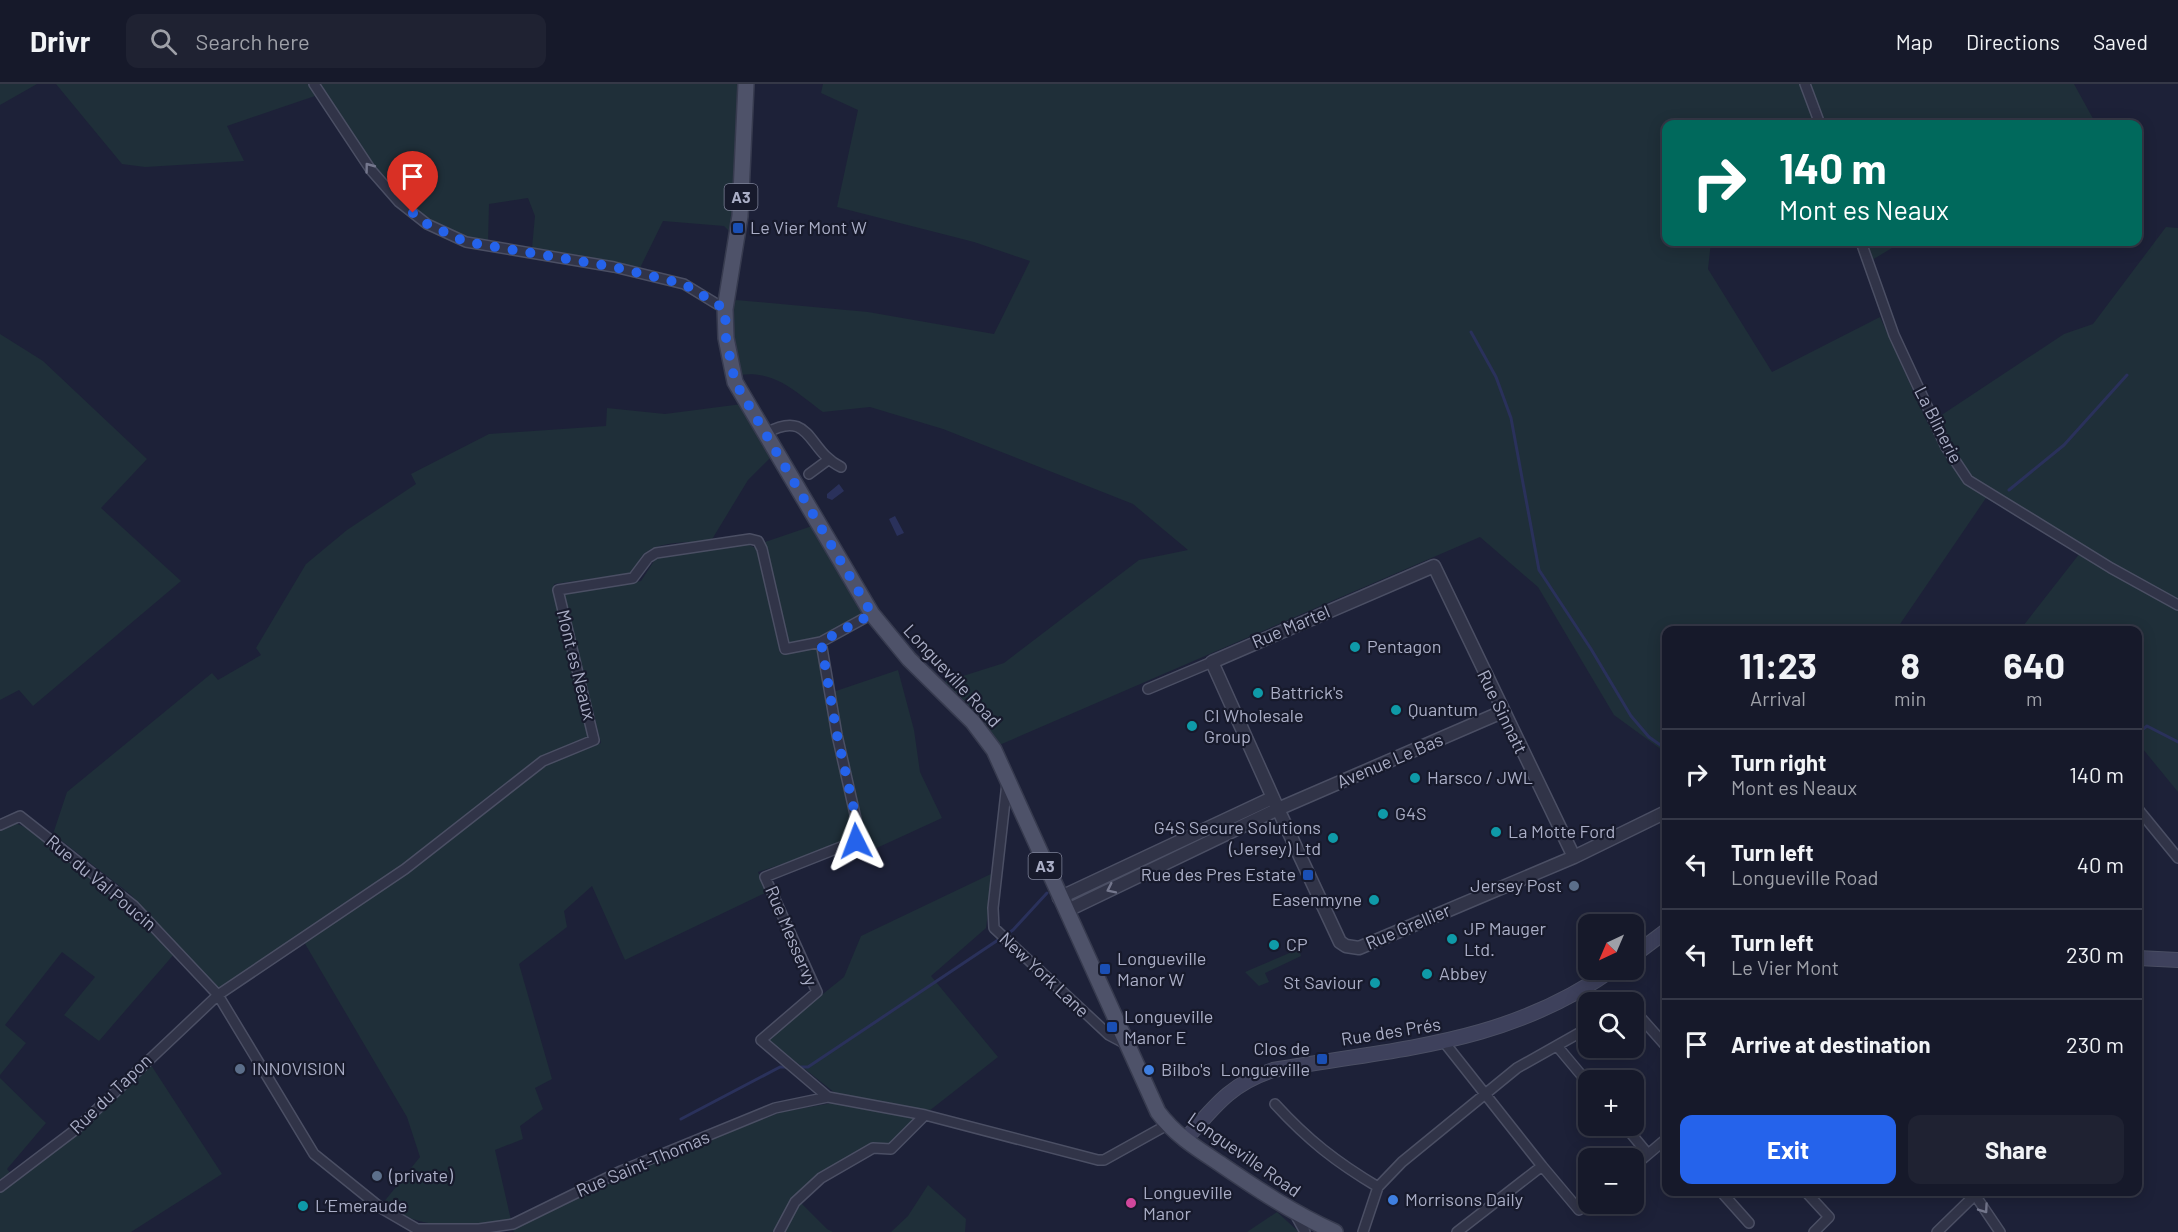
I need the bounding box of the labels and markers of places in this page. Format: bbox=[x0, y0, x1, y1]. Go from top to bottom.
pin bbox=[387, 151, 438, 213]
place label: Le Vier Mont W bbox=[750, 216, 867, 238]
marker: Le Vier Mont W bbox=[731, 221, 745, 235]
place label: Pentagon bbox=[1367, 635, 1442, 657]
marker: Pentagon bbox=[1348, 640, 1362, 654]
place label: Battrick's bbox=[1270, 681, 1343, 703]
marker: Battrick's bbox=[1251, 686, 1265, 700]
place label: Quantum bbox=[1408, 698, 1478, 720]
marker: Quantum bbox=[1389, 703, 1403, 717]
place label: CI Wholesale Group bbox=[1204, 704, 1304, 747]
marker: CI Wholesale Group bbox=[1185, 719, 1199, 733]
place label: Harsco / JWL bbox=[1427, 766, 1533, 788]
marker: Harsco / JWL bbox=[1408, 771, 1422, 785]
place label: G4S bbox=[1395, 802, 1426, 824]
marker: G4S bbox=[1376, 807, 1390, 821]
place label: G4S Secure Solutions (Jersey) Ltd bbox=[1154, 816, 1321, 859]
place label: La Motte Ford bbox=[1508, 820, 1615, 842]
marker: La Motte Ford bbox=[1489, 825, 1503, 839]
marker: G4S Secure Solutions (Jersey) Ltd bbox=[1326, 831, 1340, 845]
place label: Rue des Pres Estate bbox=[1141, 863, 1296, 885]
marker: Rue des Pres Estate bbox=[1301, 868, 1315, 882]
place label: Jersey Post bbox=[1470, 874, 1562, 896]
marker: Jersey Post bbox=[1567, 879, 1581, 893]
place label: Easenmyne bbox=[1272, 888, 1362, 910]
marker: Easenmyne bbox=[1367, 893, 1381, 907]
place label: JP Mauger Ltd. bbox=[1464, 917, 1547, 960]
marker: JP Mauger Ltd. bbox=[1445, 932, 1459, 946]
place label: CP bbox=[1286, 933, 1308, 955]
marker: CP bbox=[1267, 938, 1281, 952]
place label: Longueville Manor W bbox=[1117, 947, 1206, 990]
marker: Longueville Manor W bbox=[1098, 962, 1112, 976]
place label: Abbey bbox=[1439, 962, 1487, 984]
marker: Abbey bbox=[1420, 967, 1434, 981]
place label: St Saviour bbox=[1284, 971, 1363, 993]
marker: St Saviour bbox=[1368, 976, 1382, 990]
place label: Longueville Manor E bbox=[1124, 1005, 1213, 1048]
marker: Longueville Manor E bbox=[1105, 1020, 1119, 1034]
place label: Clos de Longueville bbox=[1221, 1037, 1310, 1080]
marker: Clos de Longueville bbox=[1315, 1052, 1329, 1066]
place label: INNOVISION bbox=[252, 1057, 346, 1079]
place label: Bilbo's bbox=[1161, 1058, 1211, 1080]
marker: INNOVISION bbox=[233, 1062, 247, 1076]
marker: Bilbo's bbox=[1142, 1063, 1156, 1077]
place label: (private) bbox=[388, 1164, 453, 1186]
marker: (private) bbox=[370, 1169, 384, 1183]
place label: Longueville Manor bbox=[1143, 1181, 1232, 1224]
place label: Morrisons Daily bbox=[1405, 1188, 1523, 1210]
marker: Morrisons Daily bbox=[1386, 1193, 1400, 1207]
place label: L’Emeraude bbox=[315, 1194, 407, 1216]
marker: Longueville Manor bbox=[1124, 1196, 1138, 1210]
marker: L’Emeraude bbox=[296, 1199, 310, 1213]

